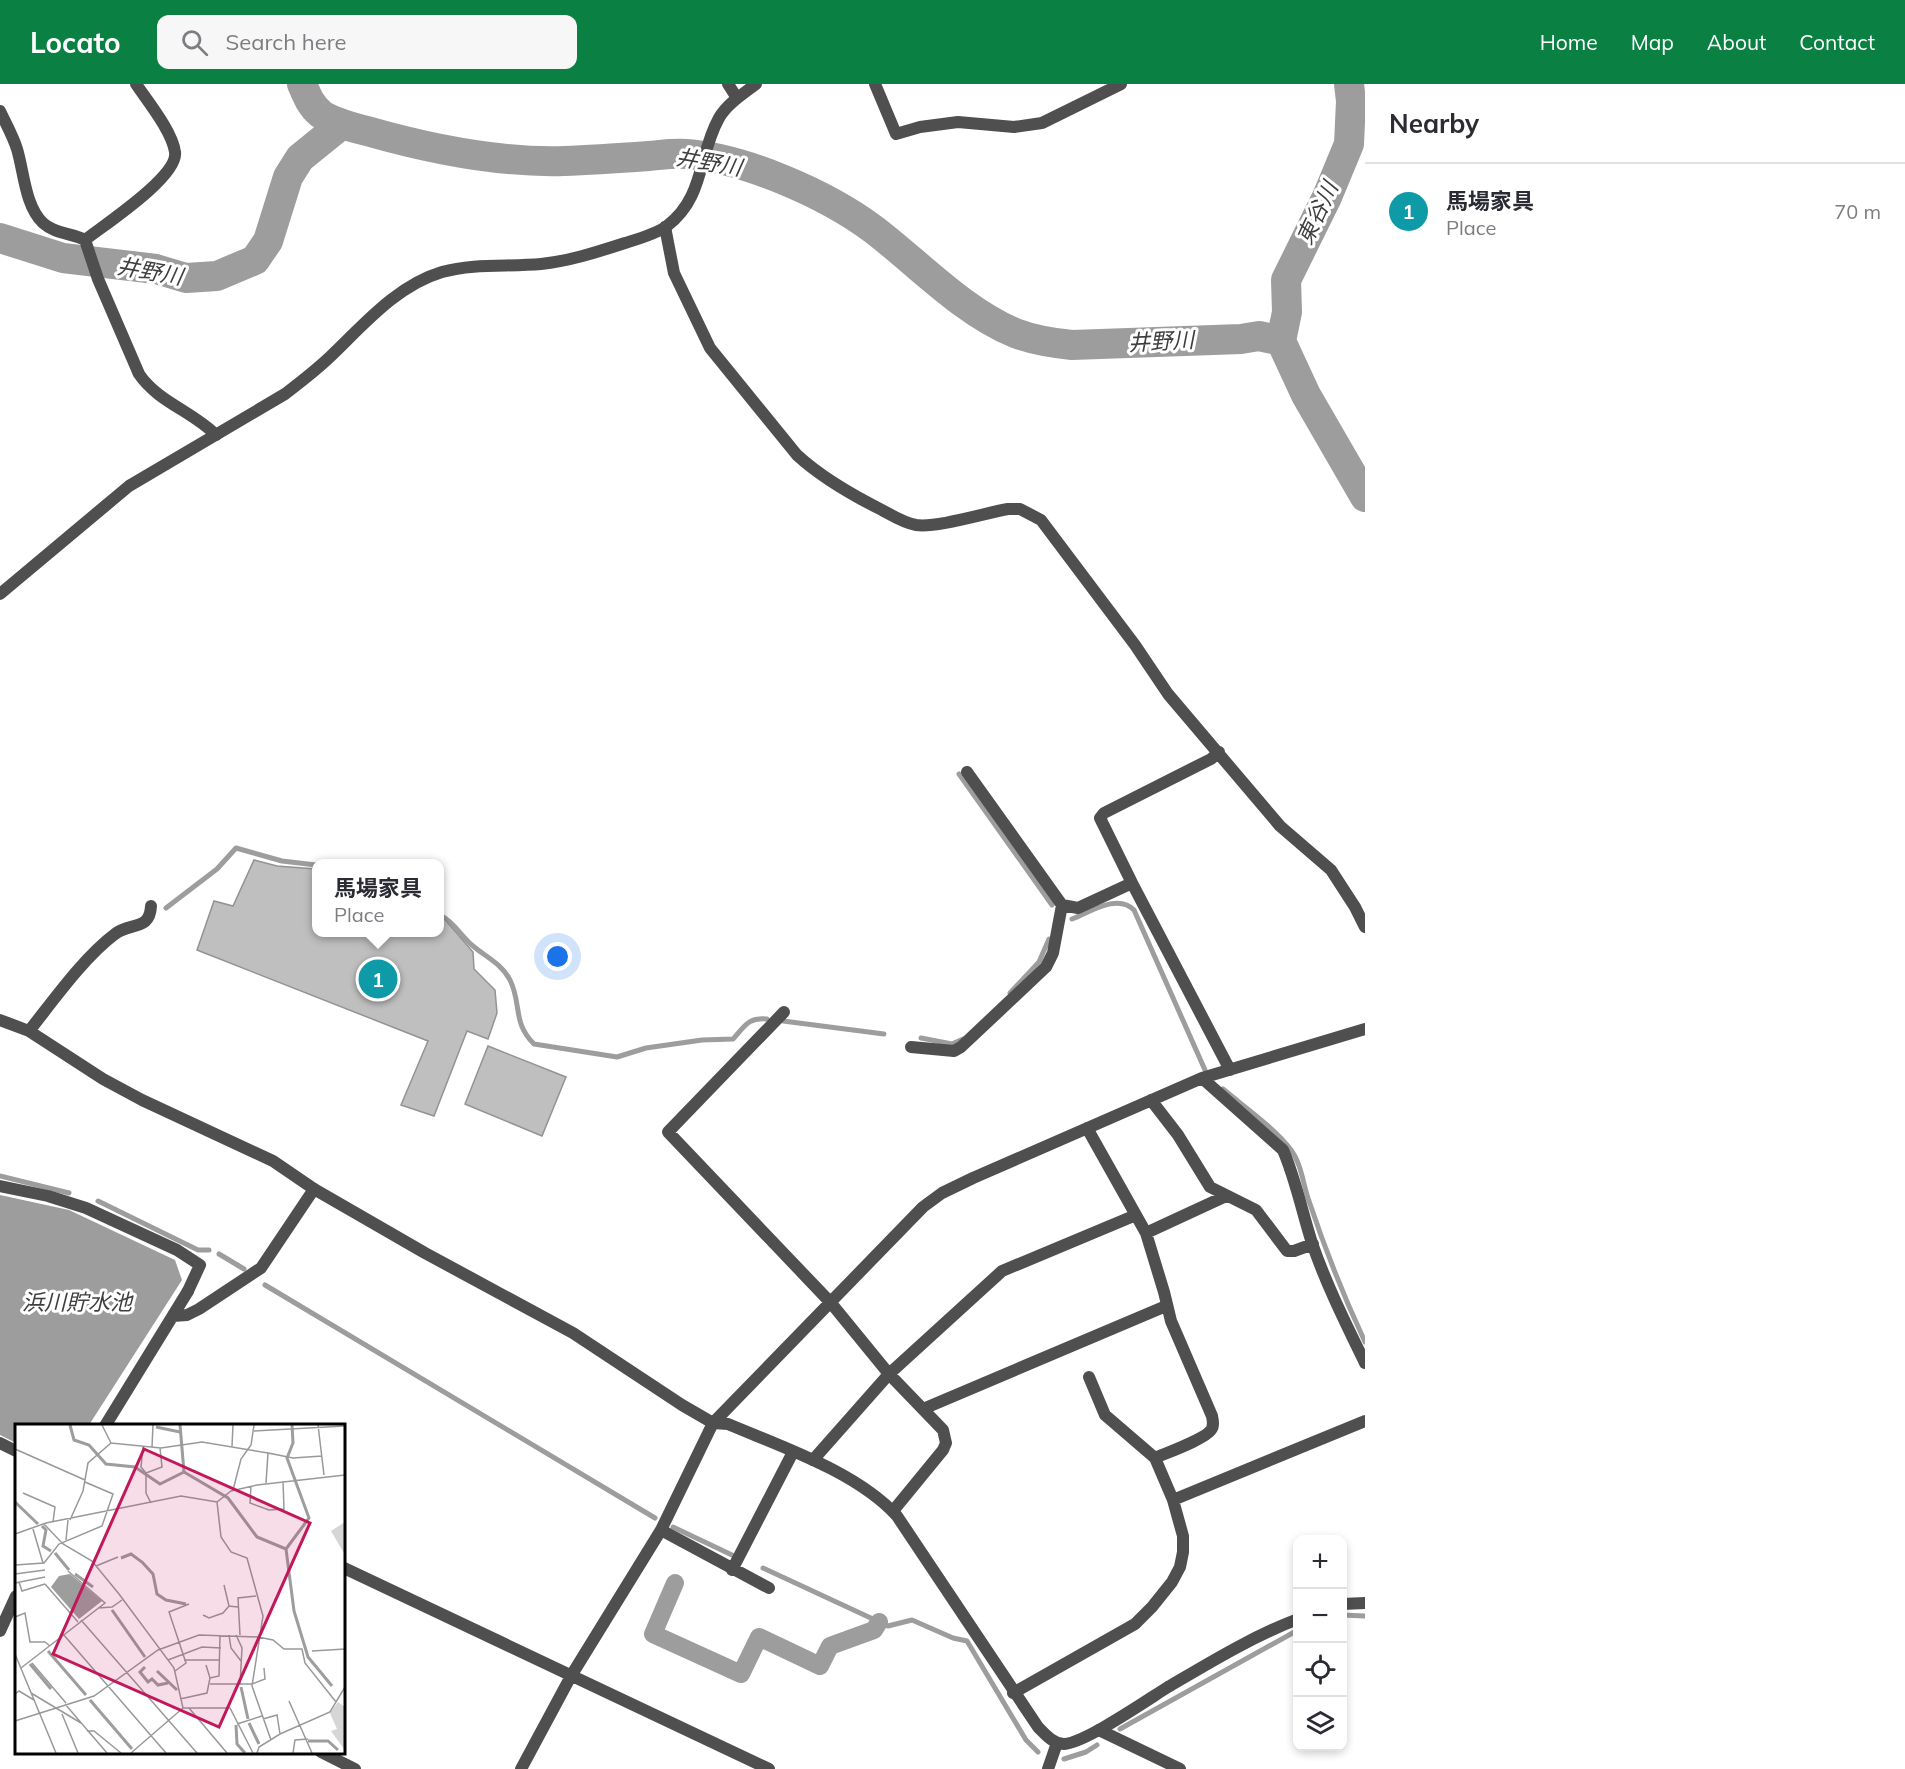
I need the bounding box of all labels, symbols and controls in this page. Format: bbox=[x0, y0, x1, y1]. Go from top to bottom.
search box bbox=[157, 15, 577, 69]
text: Locato bbox=[30, 25, 121, 60]
icon: search bbox=[178, 26, 211, 59]
text: Search here bbox=[226, 28, 346, 56]
text: Home bbox=[1540, 29, 1598, 55]
text: Map bbox=[1631, 29, 1674, 55]
text: About bbox=[1707, 29, 1766, 55]
text: Contact bbox=[1799, 29, 1875, 55]
text: Nearby bbox=[1389, 107, 1479, 140]
water label: 井野川 bbox=[674, 142, 746, 182]
water label: 東谷川 bbox=[1290, 175, 1344, 249]
text: 馬場家具 bbox=[1446, 187, 1534, 215]
text: 1 bbox=[1403, 199, 1415, 224]
text: 70 m bbox=[1834, 199, 1881, 224]
text: Place bbox=[1446, 215, 1496, 240]
water label: 井野川 bbox=[115, 251, 187, 291]
water label: 井野川 bbox=[1127, 325, 1197, 357]
popup bbox=[312, 859, 444, 937]
text: 馬場家具 bbox=[334, 874, 422, 902]
text: Place bbox=[334, 902, 384, 927]
your location bbox=[543, 942, 572, 971]
pin: 1 bbox=[358, 956, 398, 1002]
water label: 浜川貯水池 bbox=[22, 1288, 134, 1316]
inset map bbox=[15, 1424, 345, 1754]
map controls bbox=[1293, 1535, 1347, 1751]
button: + bbox=[1293, 1535, 1347, 1589]
button: − bbox=[1293, 1589, 1347, 1643]
button: locate bbox=[1293, 1643, 1347, 1697]
button: layers bbox=[1293, 1697, 1347, 1751]

